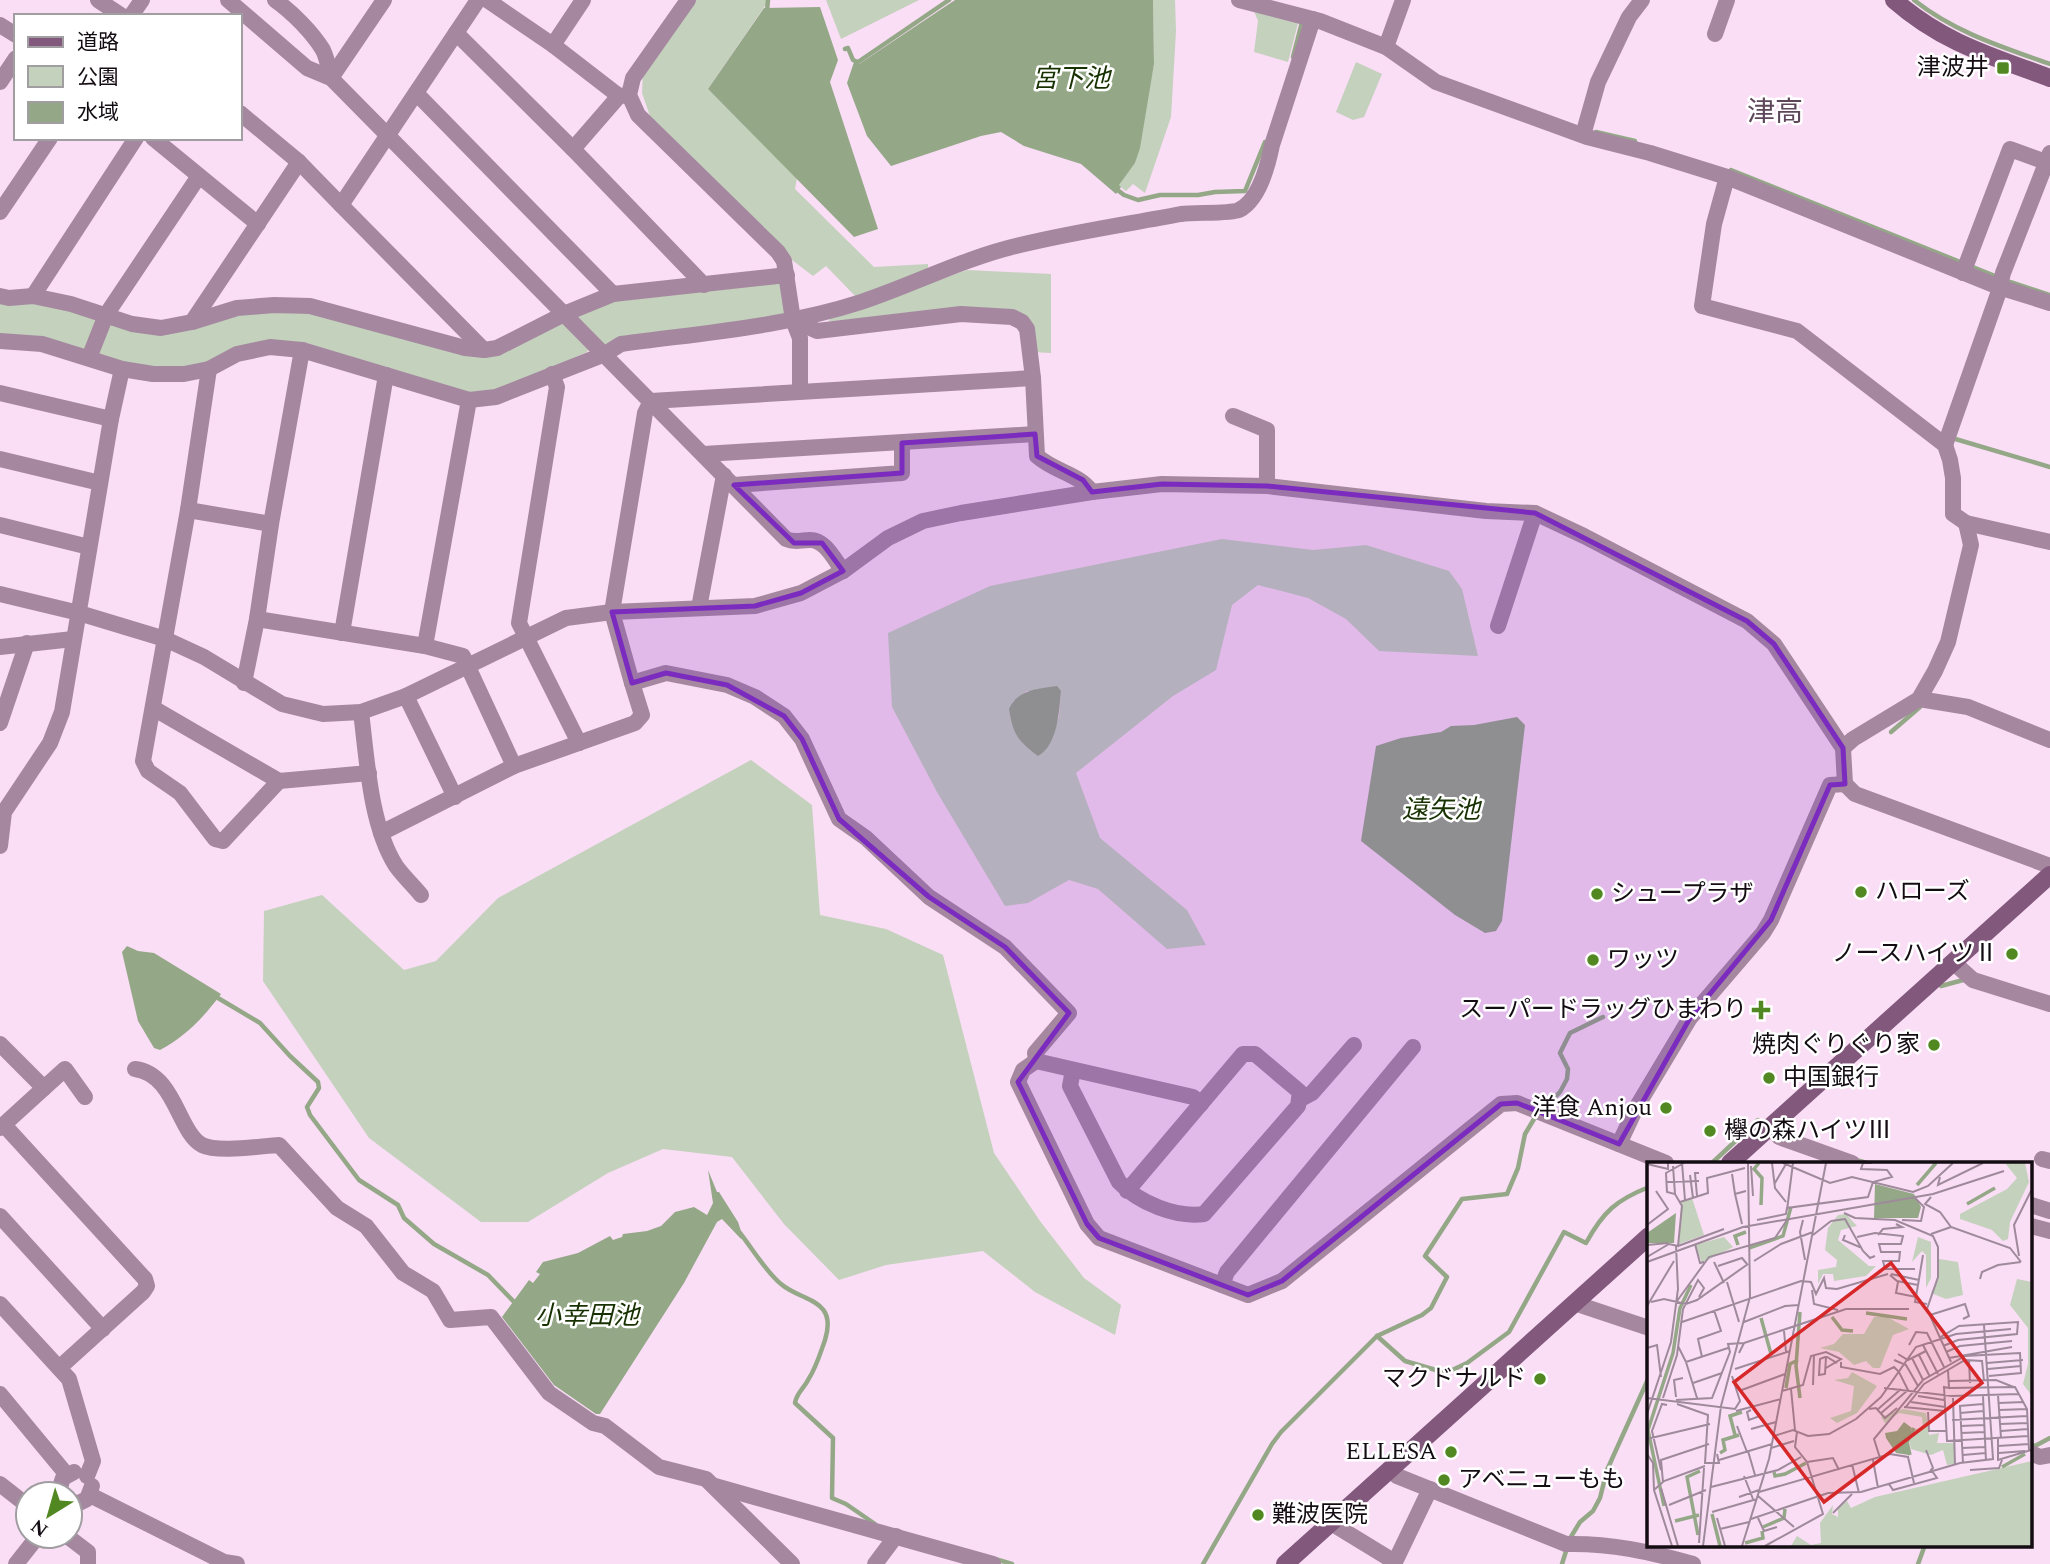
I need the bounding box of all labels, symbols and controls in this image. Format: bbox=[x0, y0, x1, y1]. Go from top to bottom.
legend bbox=[14, 14, 242, 140]
text: 道路 bbox=[77, 27, 119, 59]
place label: 津波井 bbox=[1917, 50, 1989, 86]
water label: 宮下池 bbox=[1032, 59, 1113, 99]
marker: 津波井 bbox=[1995, 60, 2011, 76]
text: 公園 bbox=[77, 62, 119, 94]
district label: 津高 bbox=[1747, 91, 1803, 134]
text: 水域 bbox=[77, 97, 119, 129]
water label: 遠矢池 bbox=[1402, 790, 1483, 830]
place label: ハローズ bbox=[1875, 874, 1970, 910]
place label: シュープラザ bbox=[1611, 876, 1754, 912]
marker: ハローズ bbox=[1853, 884, 1869, 900]
marker: シュープラザ bbox=[1589, 886, 1605, 902]
place label: ノースハイツⅡ bbox=[1832, 936, 1998, 972]
place label: ワッツ bbox=[1607, 942, 1679, 978]
marker: ノースハイツⅡ bbox=[2004, 946, 2020, 962]
marker: ワッツ bbox=[1585, 952, 1601, 968]
place label: スーパードラッグひまわり bbox=[1459, 992, 1747, 1028]
marker: スーパードラッグひまわり bbox=[1753, 1002, 1769, 1018]
place label: 焼肉ぐりぐり家 bbox=[1752, 1027, 1920, 1063]
marker: 焼肉ぐりぐり家 bbox=[1926, 1037, 1942, 1053]
place label: 中国銀行 bbox=[1783, 1060, 1879, 1096]
marker: 中国銀行 bbox=[1761, 1070, 1777, 1086]
place label: 洋食 Anjou bbox=[1532, 1090, 1652, 1126]
marker: 洋食 Anjou bbox=[1658, 1100, 1674, 1116]
place label: 欅の森ハイツⅢ bbox=[1724, 1113, 1892, 1149]
marker: 欅の森ハイツⅢ bbox=[1702, 1123, 1718, 1139]
inset map bbox=[1647, 1162, 2032, 1546]
water label: 小幸田池 bbox=[535, 1296, 642, 1336]
place label: マクドナルド bbox=[1382, 1361, 1526, 1397]
marker: マクドナルド bbox=[1532, 1371, 1548, 1387]
place label: ELLESA bbox=[1345, 1434, 1437, 1470]
marker: ELLESA bbox=[1443, 1444, 1459, 1460]
place label: アベニューもも bbox=[1458, 1462, 1626, 1498]
marker: アベニューもも bbox=[1436, 1472, 1452, 1488]
north arrow bbox=[14, 1480, 84, 1550]
place label: 難波医院 bbox=[1272, 1497, 1368, 1533]
marker: 難波医院 bbox=[1250, 1507, 1266, 1523]
text: N bbox=[25, 1511, 55, 1544]

